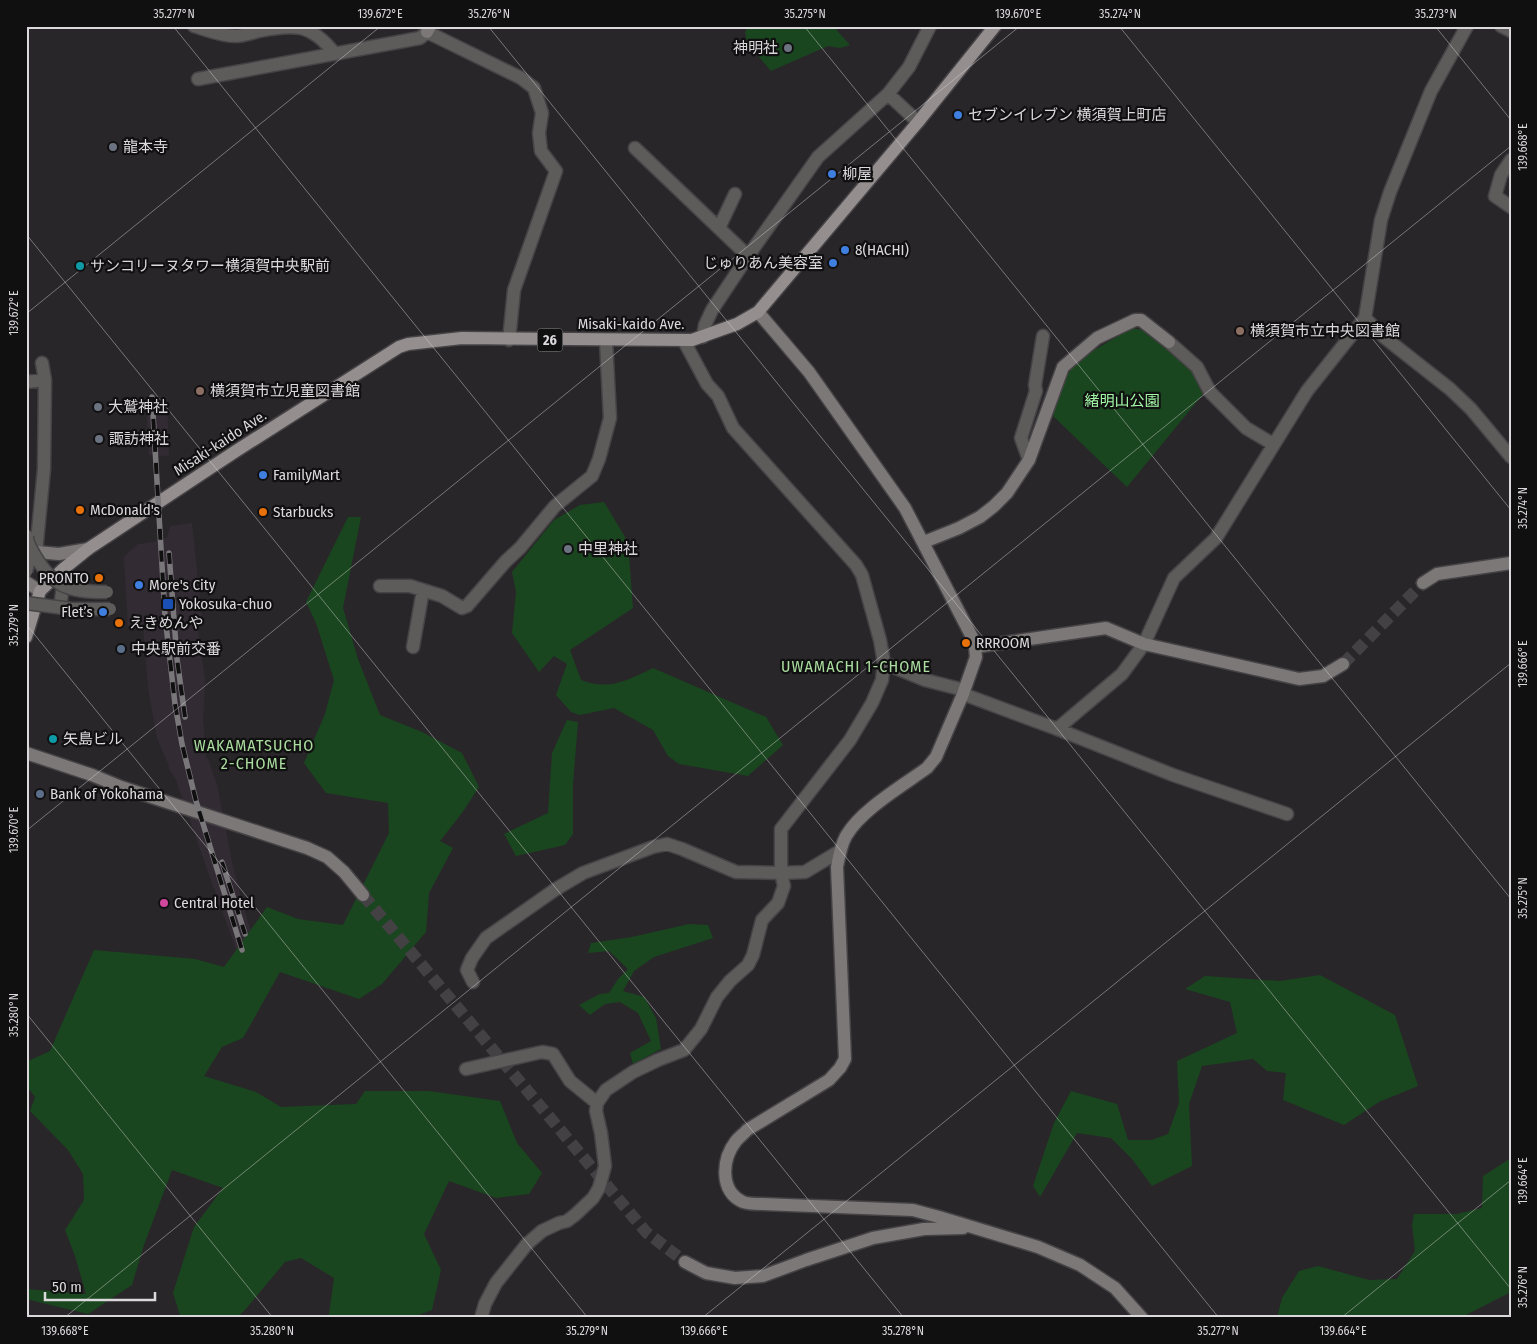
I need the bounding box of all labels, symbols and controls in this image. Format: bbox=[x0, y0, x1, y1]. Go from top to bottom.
text: 35.277°N bbox=[153, 7, 195, 21]
text: 139.672°E bbox=[357, 7, 403, 21]
text: 35.276°N bbox=[468, 7, 510, 21]
text: 35.275°N bbox=[784, 7, 826, 21]
text: 139.670°E bbox=[995, 7, 1041, 21]
text: 35.274°N bbox=[1099, 7, 1141, 21]
text: 35.273°N bbox=[1415, 7, 1457, 21]
place label: 神明社 bbox=[733, 39, 778, 57]
marker: 神明社 bbox=[782, 42, 794, 54]
place label: セブンイレブン 横須賀上町店 bbox=[968, 106, 1167, 124]
marker: セブンイレブン 横須賀上町店 bbox=[952, 109, 964, 121]
text: 139.668°E bbox=[1516, 123, 1530, 171]
place label: 龍本寺 bbox=[123, 138, 168, 156]
marker: 龍本寺 bbox=[107, 141, 119, 153]
place label: 柳屋 bbox=[842, 165, 872, 183]
marker: 柳屋 bbox=[826, 168, 838, 180]
place label: 8(HACHI) bbox=[855, 241, 909, 259]
marker: 8(HACHI) bbox=[839, 244, 851, 256]
place label: じゅりあん美容室 bbox=[703, 254, 823, 272]
place label: サンコリーヌタワー横須賀中央駅前 bbox=[90, 257, 330, 275]
marker: じゅりあん美容室 bbox=[827, 257, 839, 269]
marker: サンコリーヌタワー横須賀中央駅前 bbox=[74, 260, 86, 272]
text: 139.672°E bbox=[7, 290, 21, 336]
street label: Misaki-kaido Ave. bbox=[578, 315, 684, 333]
place label: 横須賀市立中央図書館 bbox=[1250, 322, 1400, 340]
marker: 横須賀市立中央図書館 bbox=[1234, 325, 1246, 337]
road number: 26 bbox=[538, 328, 562, 352]
place label: 横須賀市立児童図書館 bbox=[210, 382, 360, 400]
marker: 横須賀市立児童図書館 bbox=[194, 385, 206, 397]
park label: 緒明山公園 bbox=[1084, 392, 1160, 410]
place label: 大鷲神社 bbox=[108, 398, 168, 416]
marker: 大鷲神社 bbox=[92, 401, 104, 413]
street label: Misaki-kaido Ave. bbox=[170, 406, 270, 480]
place label: 諏訪神社 bbox=[109, 430, 169, 448]
marker: 諏訪神社 bbox=[93, 433, 105, 445]
place label: FamilyMart bbox=[273, 466, 340, 484]
marker: FamilyMart bbox=[257, 469, 269, 481]
text: 35.274°N bbox=[1516, 487, 1530, 529]
place label: McDonald's bbox=[90, 501, 160, 519]
place label: Starbucks bbox=[273, 503, 333, 521]
marker: McDonald's bbox=[74, 504, 86, 516]
marker: Starbucks bbox=[257, 506, 269, 518]
place label: 中里神社 bbox=[578, 540, 638, 558]
marker: 中里神社 bbox=[562, 543, 574, 555]
place label: PRONTO bbox=[39, 569, 89, 587]
marker: PRONTO bbox=[93, 572, 105, 584]
place label: More's City bbox=[149, 576, 216, 594]
marker: More's City bbox=[133, 579, 145, 591]
place label: Yokosuka-chuo bbox=[179, 595, 272, 613]
marker: Yokosuka-chuo bbox=[161, 597, 175, 611]
place label: Flet’s bbox=[61, 603, 93, 621]
text: 35.279°N bbox=[7, 604, 21, 646]
marker: Flet’s bbox=[97, 606, 109, 618]
place label: えきめんや bbox=[129, 614, 204, 632]
marker: えきめんや bbox=[113, 617, 125, 629]
place label: RRROOM bbox=[976, 634, 1030, 652]
marker: RRROOM bbox=[960, 637, 972, 649]
place label: 中央駅前交番 bbox=[131, 640, 221, 658]
text: 139.666°E bbox=[1516, 640, 1530, 688]
marker: 中央駅前交番 bbox=[115, 643, 127, 655]
district label: UWAMACHI 1-CHOME bbox=[781, 657, 931, 676]
place label: 矢島ビル bbox=[63, 730, 123, 748]
marker: 矢島ビル bbox=[47, 733, 59, 745]
district label: WAKAMATSUCHO 2-CHOME bbox=[194, 736, 314, 773]
place label: Bank of Yokohama bbox=[50, 785, 163, 803]
marker: Bank of Yokohama bbox=[34, 788, 46, 800]
text: 139.670°E bbox=[7, 807, 21, 853]
text: 35.275°N bbox=[1516, 877, 1530, 919]
place label: Central Hotel bbox=[174, 894, 254, 912]
marker: Central Hotel bbox=[158, 897, 170, 909]
text: 35.280°N bbox=[7, 993, 21, 1037]
text: 139.664°E bbox=[1516, 1157, 1530, 1205]
text: 35.276°N bbox=[1516, 1266, 1530, 1308]
scale bar bbox=[45, 1269, 155, 1301]
text: 50 m bbox=[52, 1278, 82, 1296]
text: 139.668°E bbox=[41, 1324, 89, 1338]
text: 35.280°N bbox=[250, 1324, 294, 1338]
text: 35.279°N bbox=[566, 1324, 608, 1338]
text: 139.666°E bbox=[680, 1324, 728, 1338]
text: 35.278°N bbox=[882, 1324, 924, 1338]
text: 35.277°N bbox=[1197, 1324, 1239, 1338]
text: 139.664°E bbox=[1319, 1324, 1367, 1338]

